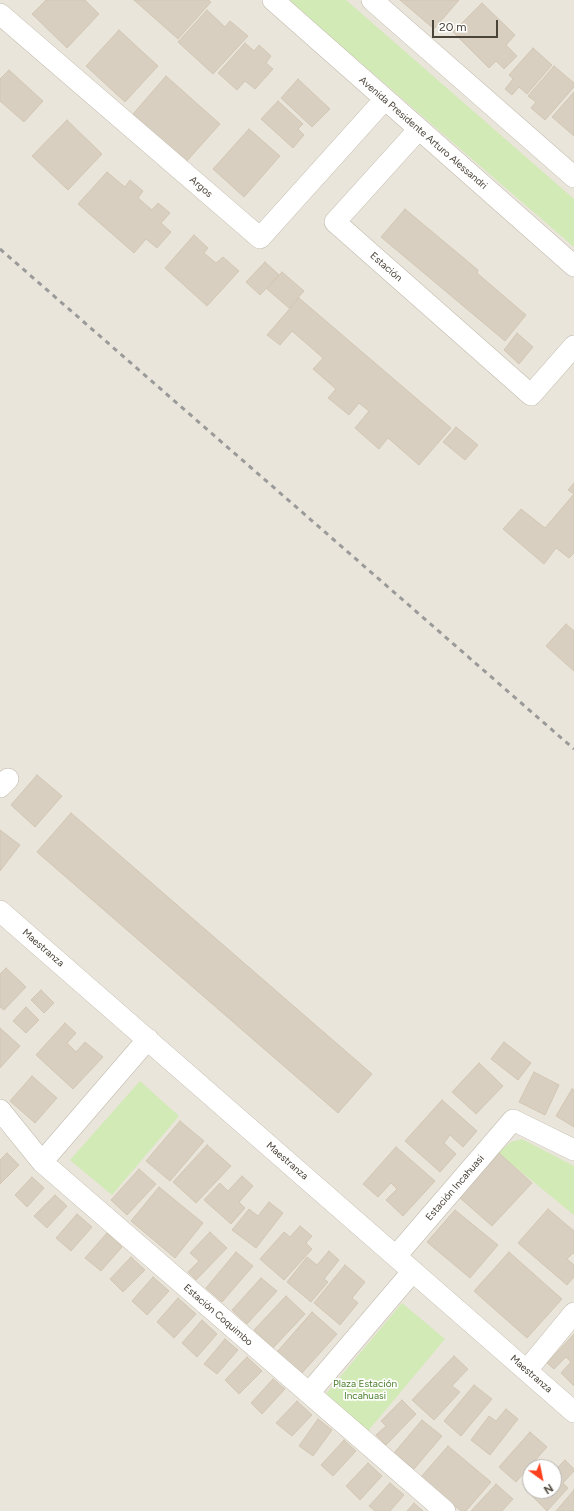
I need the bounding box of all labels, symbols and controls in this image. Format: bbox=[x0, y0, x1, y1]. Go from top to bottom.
scale bar bbox=[434, 12, 500, 38]
text: 20 m bbox=[439, 20, 467, 34]
street label: Avenida Presidente Arturo Alessandri bbox=[356, 74, 490, 192]
street label: Argos bbox=[187, 174, 215, 200]
street label: Estación bbox=[368, 250, 404, 284]
street label: Maestranza bbox=[20, 927, 66, 969]
street label: Maestranza bbox=[264, 1140, 310, 1182]
street label: Estación Incahuasi bbox=[423, 1153, 487, 1223]
street label: Estación Coquimbo bbox=[181, 1282, 255, 1348]
street label: Maestranza bbox=[508, 1353, 554, 1395]
park label: Plaza Estación Incahuasi bbox=[333, 1378, 397, 1402]
north arrow bbox=[522, 1459, 562, 1499]
text: N bbox=[541, 1481, 555, 1496]

